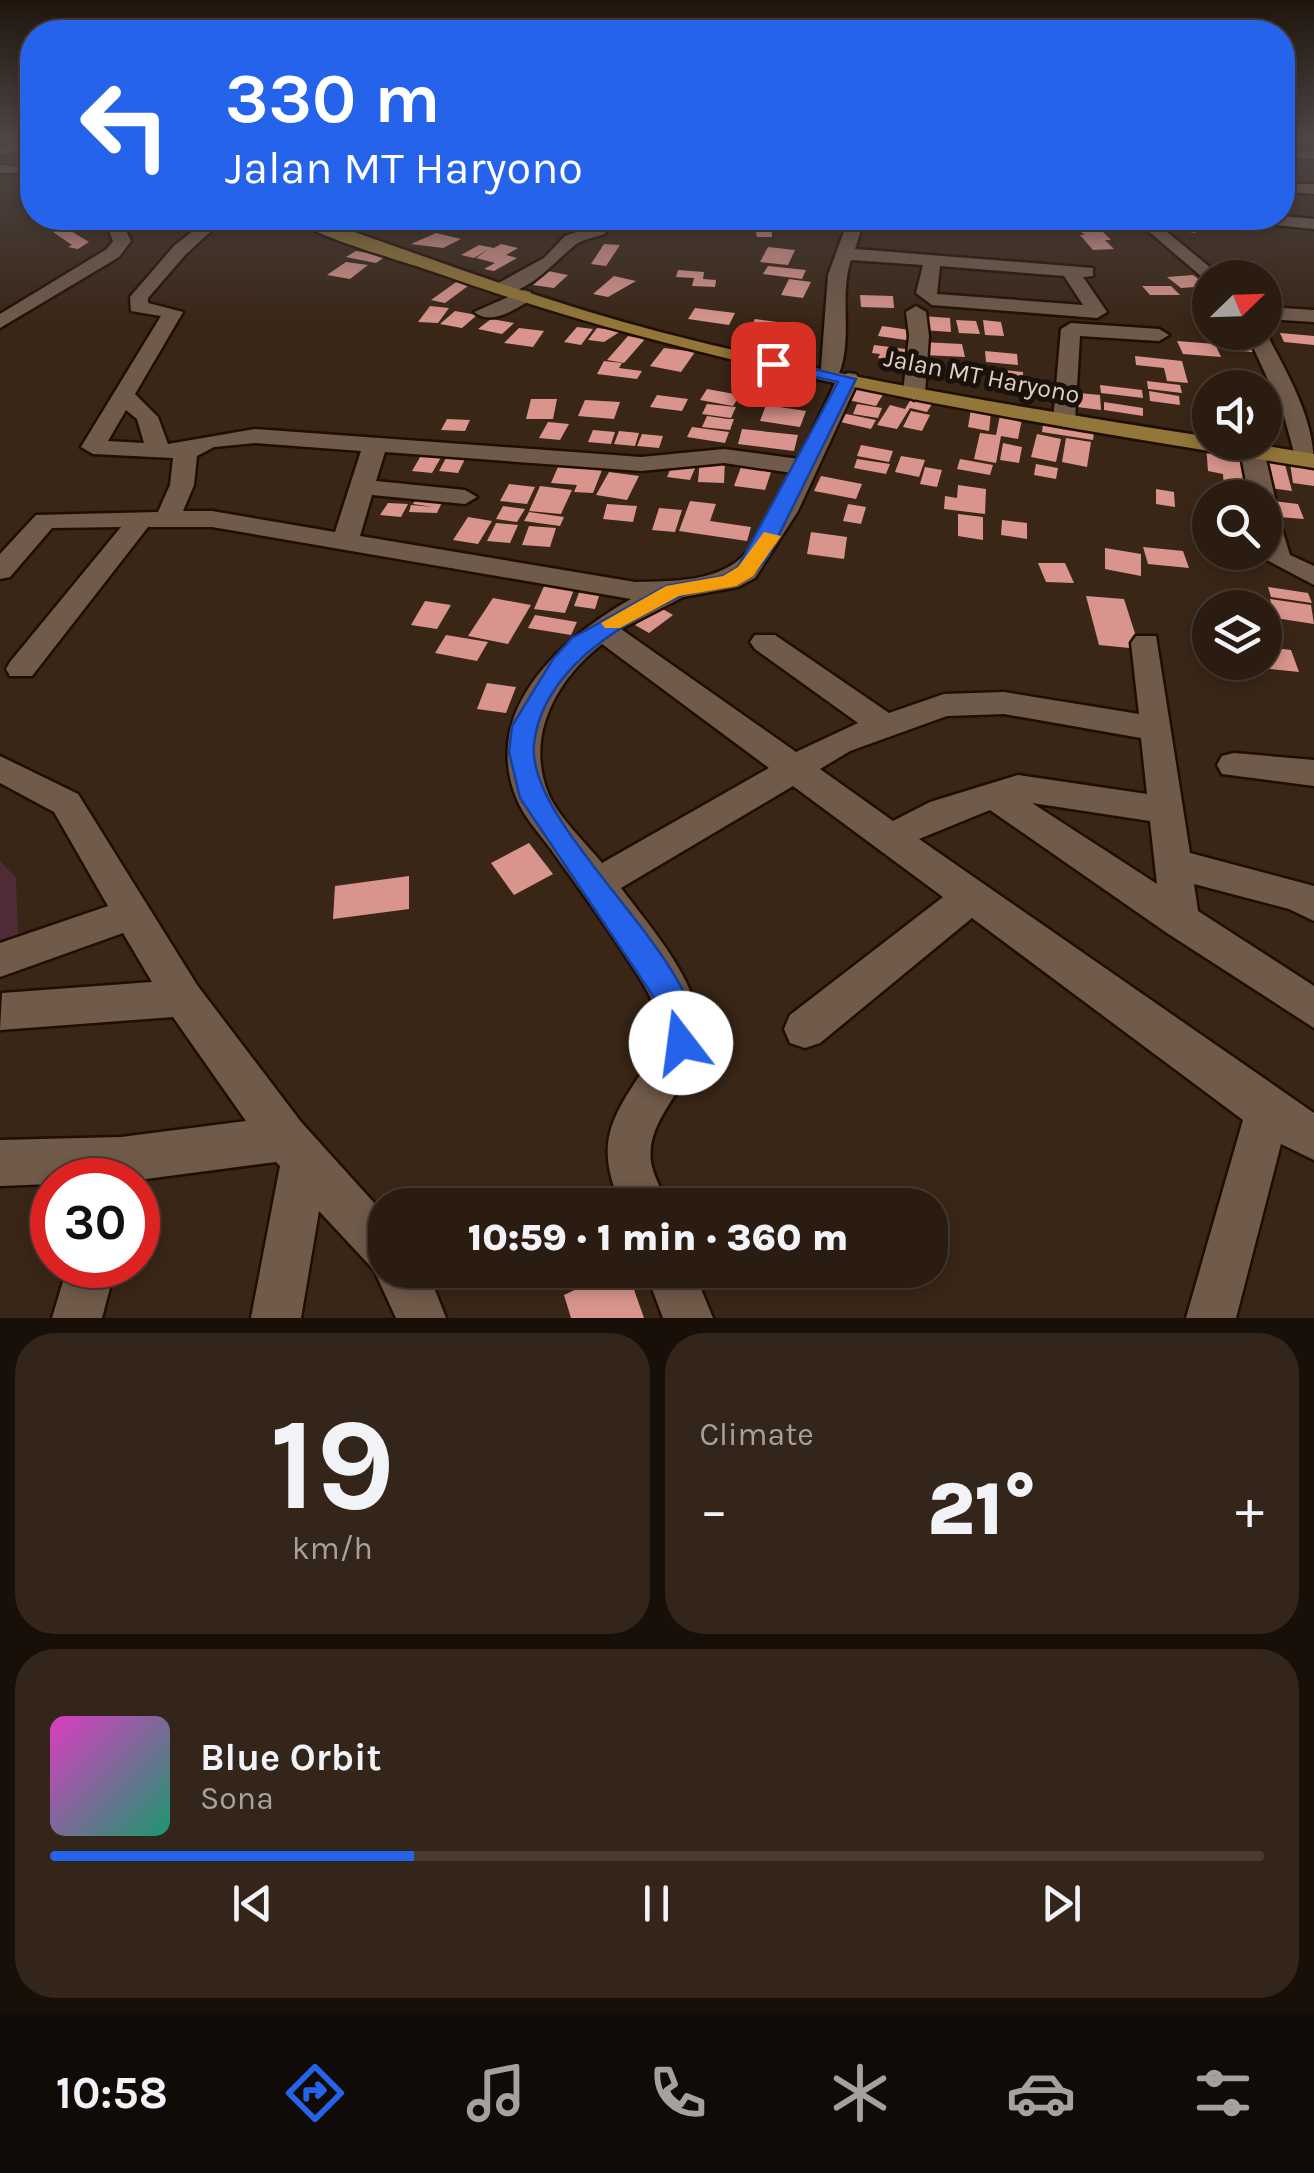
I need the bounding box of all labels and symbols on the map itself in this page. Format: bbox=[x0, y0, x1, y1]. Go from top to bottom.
north arrow bbox=[1192, 260, 1282, 350]
pin bbox=[731, 322, 816, 407]
street label: Jalan MT Haryono bbox=[882, 343, 1082, 409]
position arrow bbox=[629, 991, 733, 1095]
speed limit sign: 30 bbox=[30, 1158, 160, 1288]

